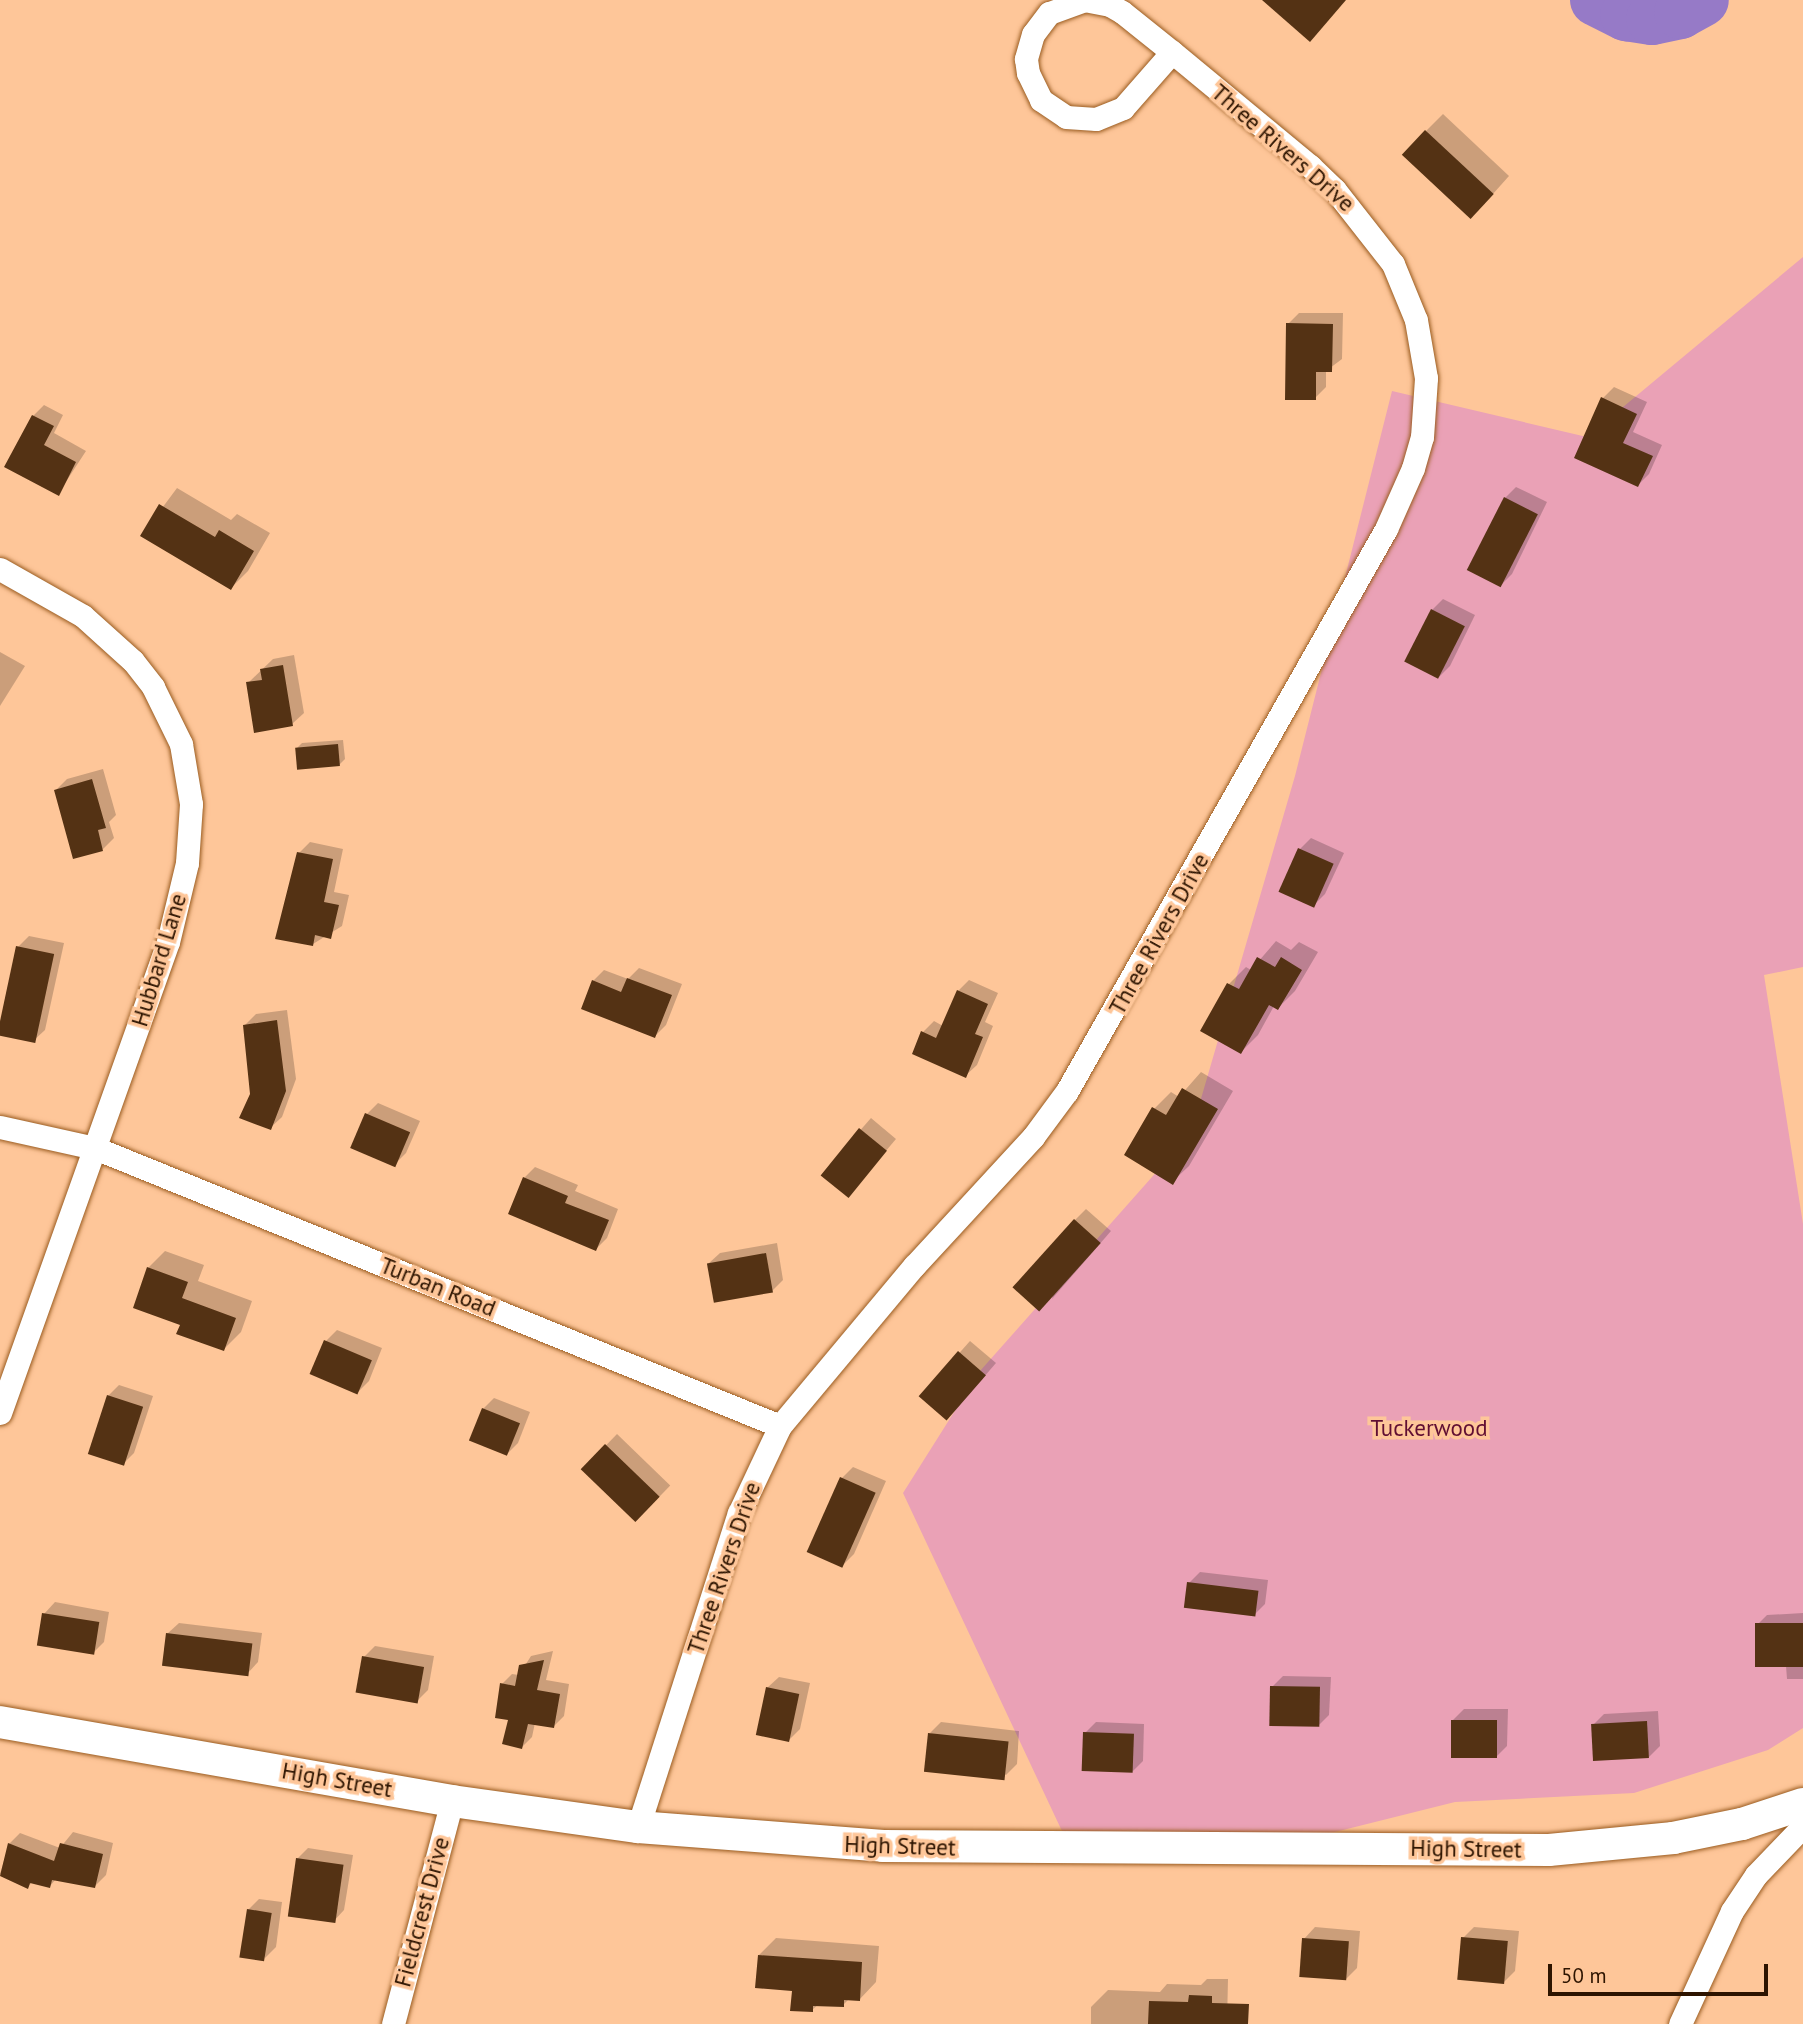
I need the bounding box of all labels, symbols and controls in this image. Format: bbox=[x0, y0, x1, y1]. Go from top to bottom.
street label: Three Rivers Drive bbox=[1206, 79, 1360, 217]
street label: Three Rivers Drive bbox=[1103, 849, 1215, 1019]
street label: Hubbard Lane bbox=[126, 890, 192, 1030]
street label: Turban Road bbox=[376, 1251, 500, 1323]
park label: Tuckerwood bbox=[1370, 1414, 1488, 1442]
street label: Three Rivers Drive bbox=[682, 1478, 766, 1658]
street label: High Street bbox=[280, 1757, 394, 1803]
street label: High Street bbox=[844, 1830, 956, 1862]
street label: Fieldcrest Drive bbox=[389, 1834, 455, 1990]
street label: High Street bbox=[1410, 1834, 1522, 1864]
scale bar bbox=[1551, 1951, 1772, 1995]
text: 50 m bbox=[1561, 1962, 1607, 1989]

